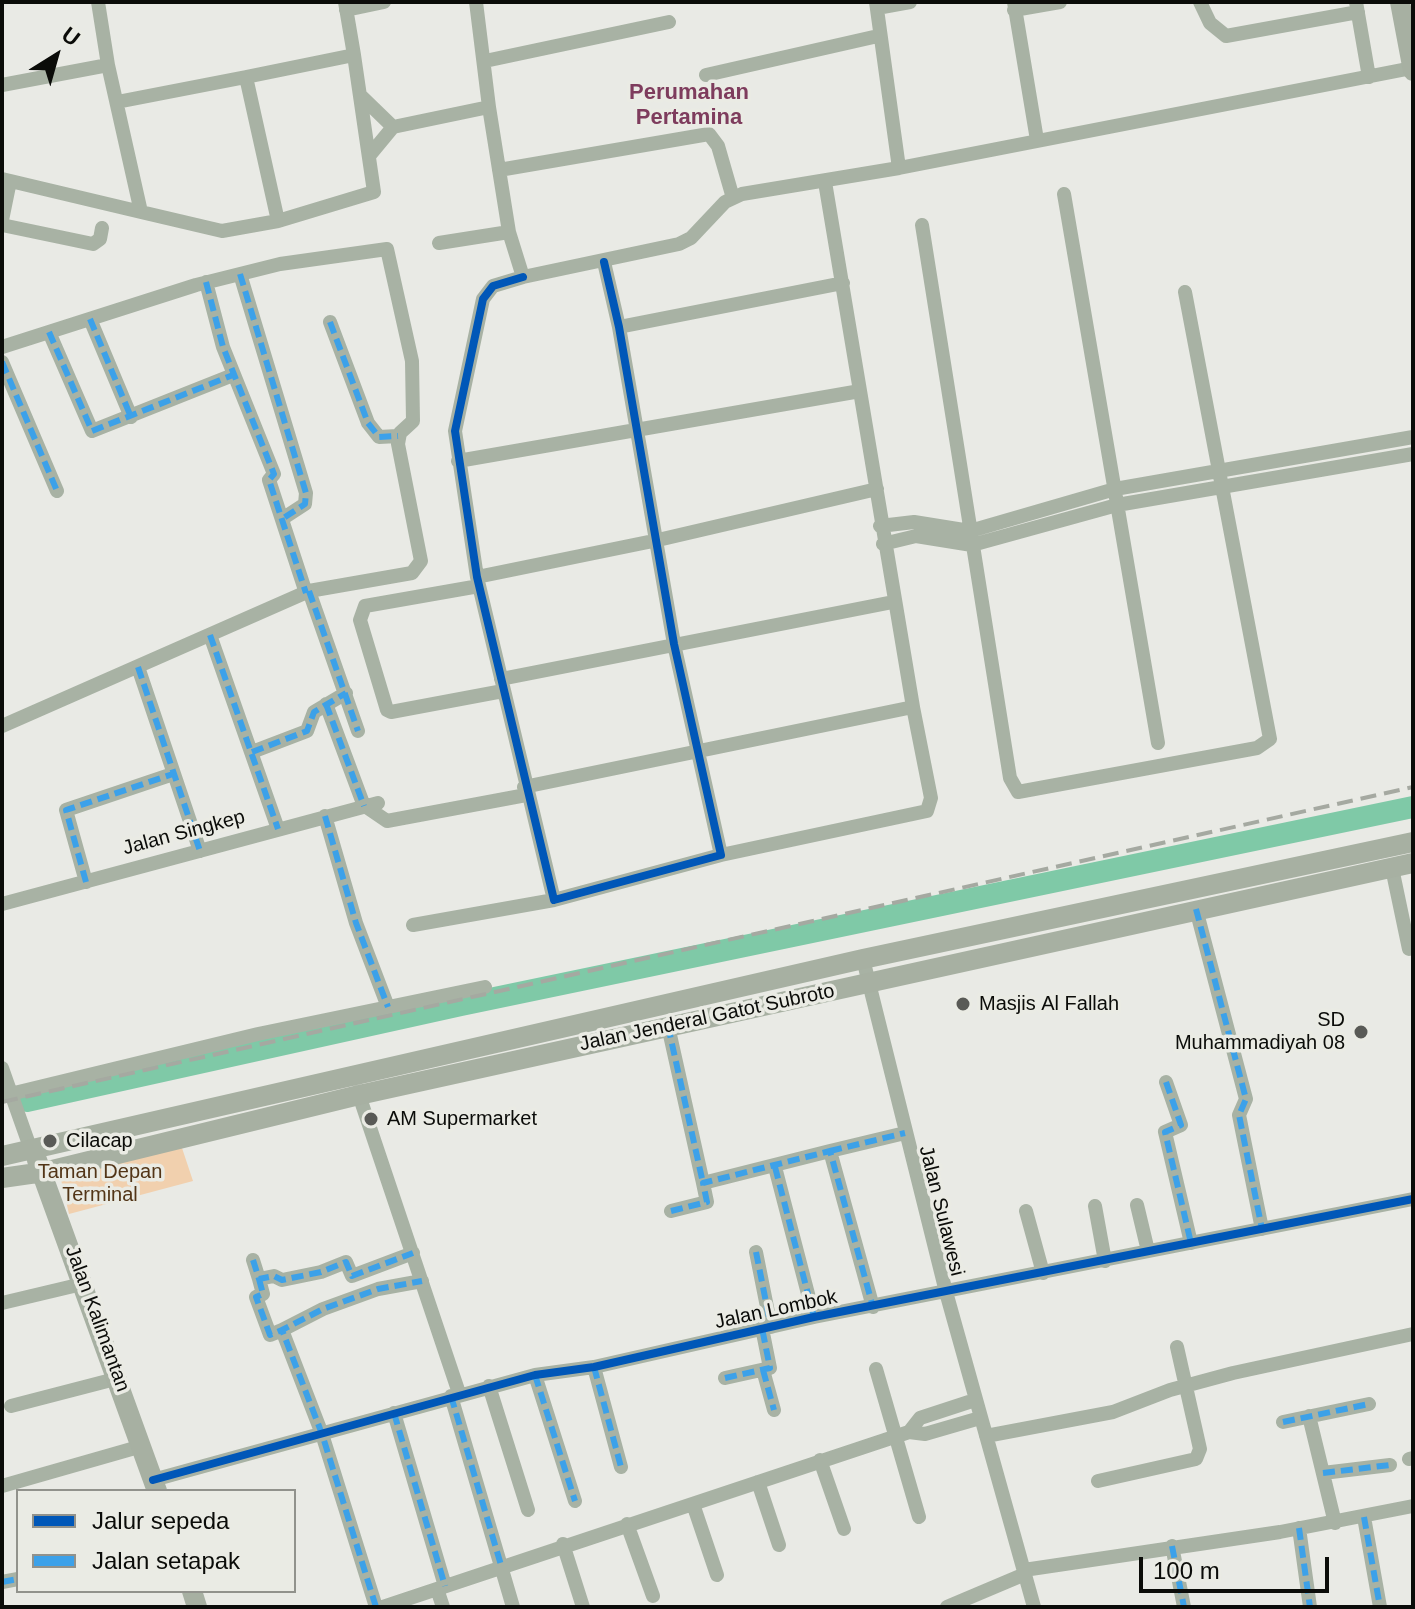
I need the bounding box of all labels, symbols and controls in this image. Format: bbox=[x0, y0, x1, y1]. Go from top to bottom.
north arrow bbox=[16, 16, 96, 96]
text: U bbox=[57, 22, 85, 51]
district label: Perumahan Pertamina bbox=[629, 80, 749, 132]
street label: Jalan Singkep bbox=[120, 805, 248, 861]
street label: Jalan Jenderal Gatot Subroto bbox=[577, 979, 837, 1057]
place label: Masjis Al Fallah bbox=[979, 992, 1119, 1016]
marker: Masjis Al Fallah bbox=[954, 995, 972, 1013]
place label: SD Muhammadiyah 08 bbox=[1175, 1008, 1345, 1055]
marker: SD Muhammadiyah 08 bbox=[1352, 1023, 1370, 1041]
place label: AM Supermarket bbox=[387, 1107, 537, 1131]
marker: AM Supermarket bbox=[362, 1110, 380, 1128]
place label: Cilacap bbox=[66, 1129, 133, 1153]
marker: Cilacap bbox=[41, 1132, 59, 1150]
street label: Jalan Sulawesi bbox=[913, 1143, 969, 1279]
park label: Taman Depan Terminal bbox=[38, 1160, 162, 1207]
street label: Jalan Kalimantan bbox=[59, 1243, 135, 1395]
street label: Jalan Lombok bbox=[713, 1285, 839, 1335]
legend bbox=[16, 1489, 296, 1593]
text: Jalur sepeda bbox=[92, 1507, 229, 1534]
scale bar bbox=[1143, 1541, 1333, 1591]
text: Jalan setapak bbox=[92, 1547, 240, 1574]
text: 100 m bbox=[1153, 1557, 1220, 1584]

